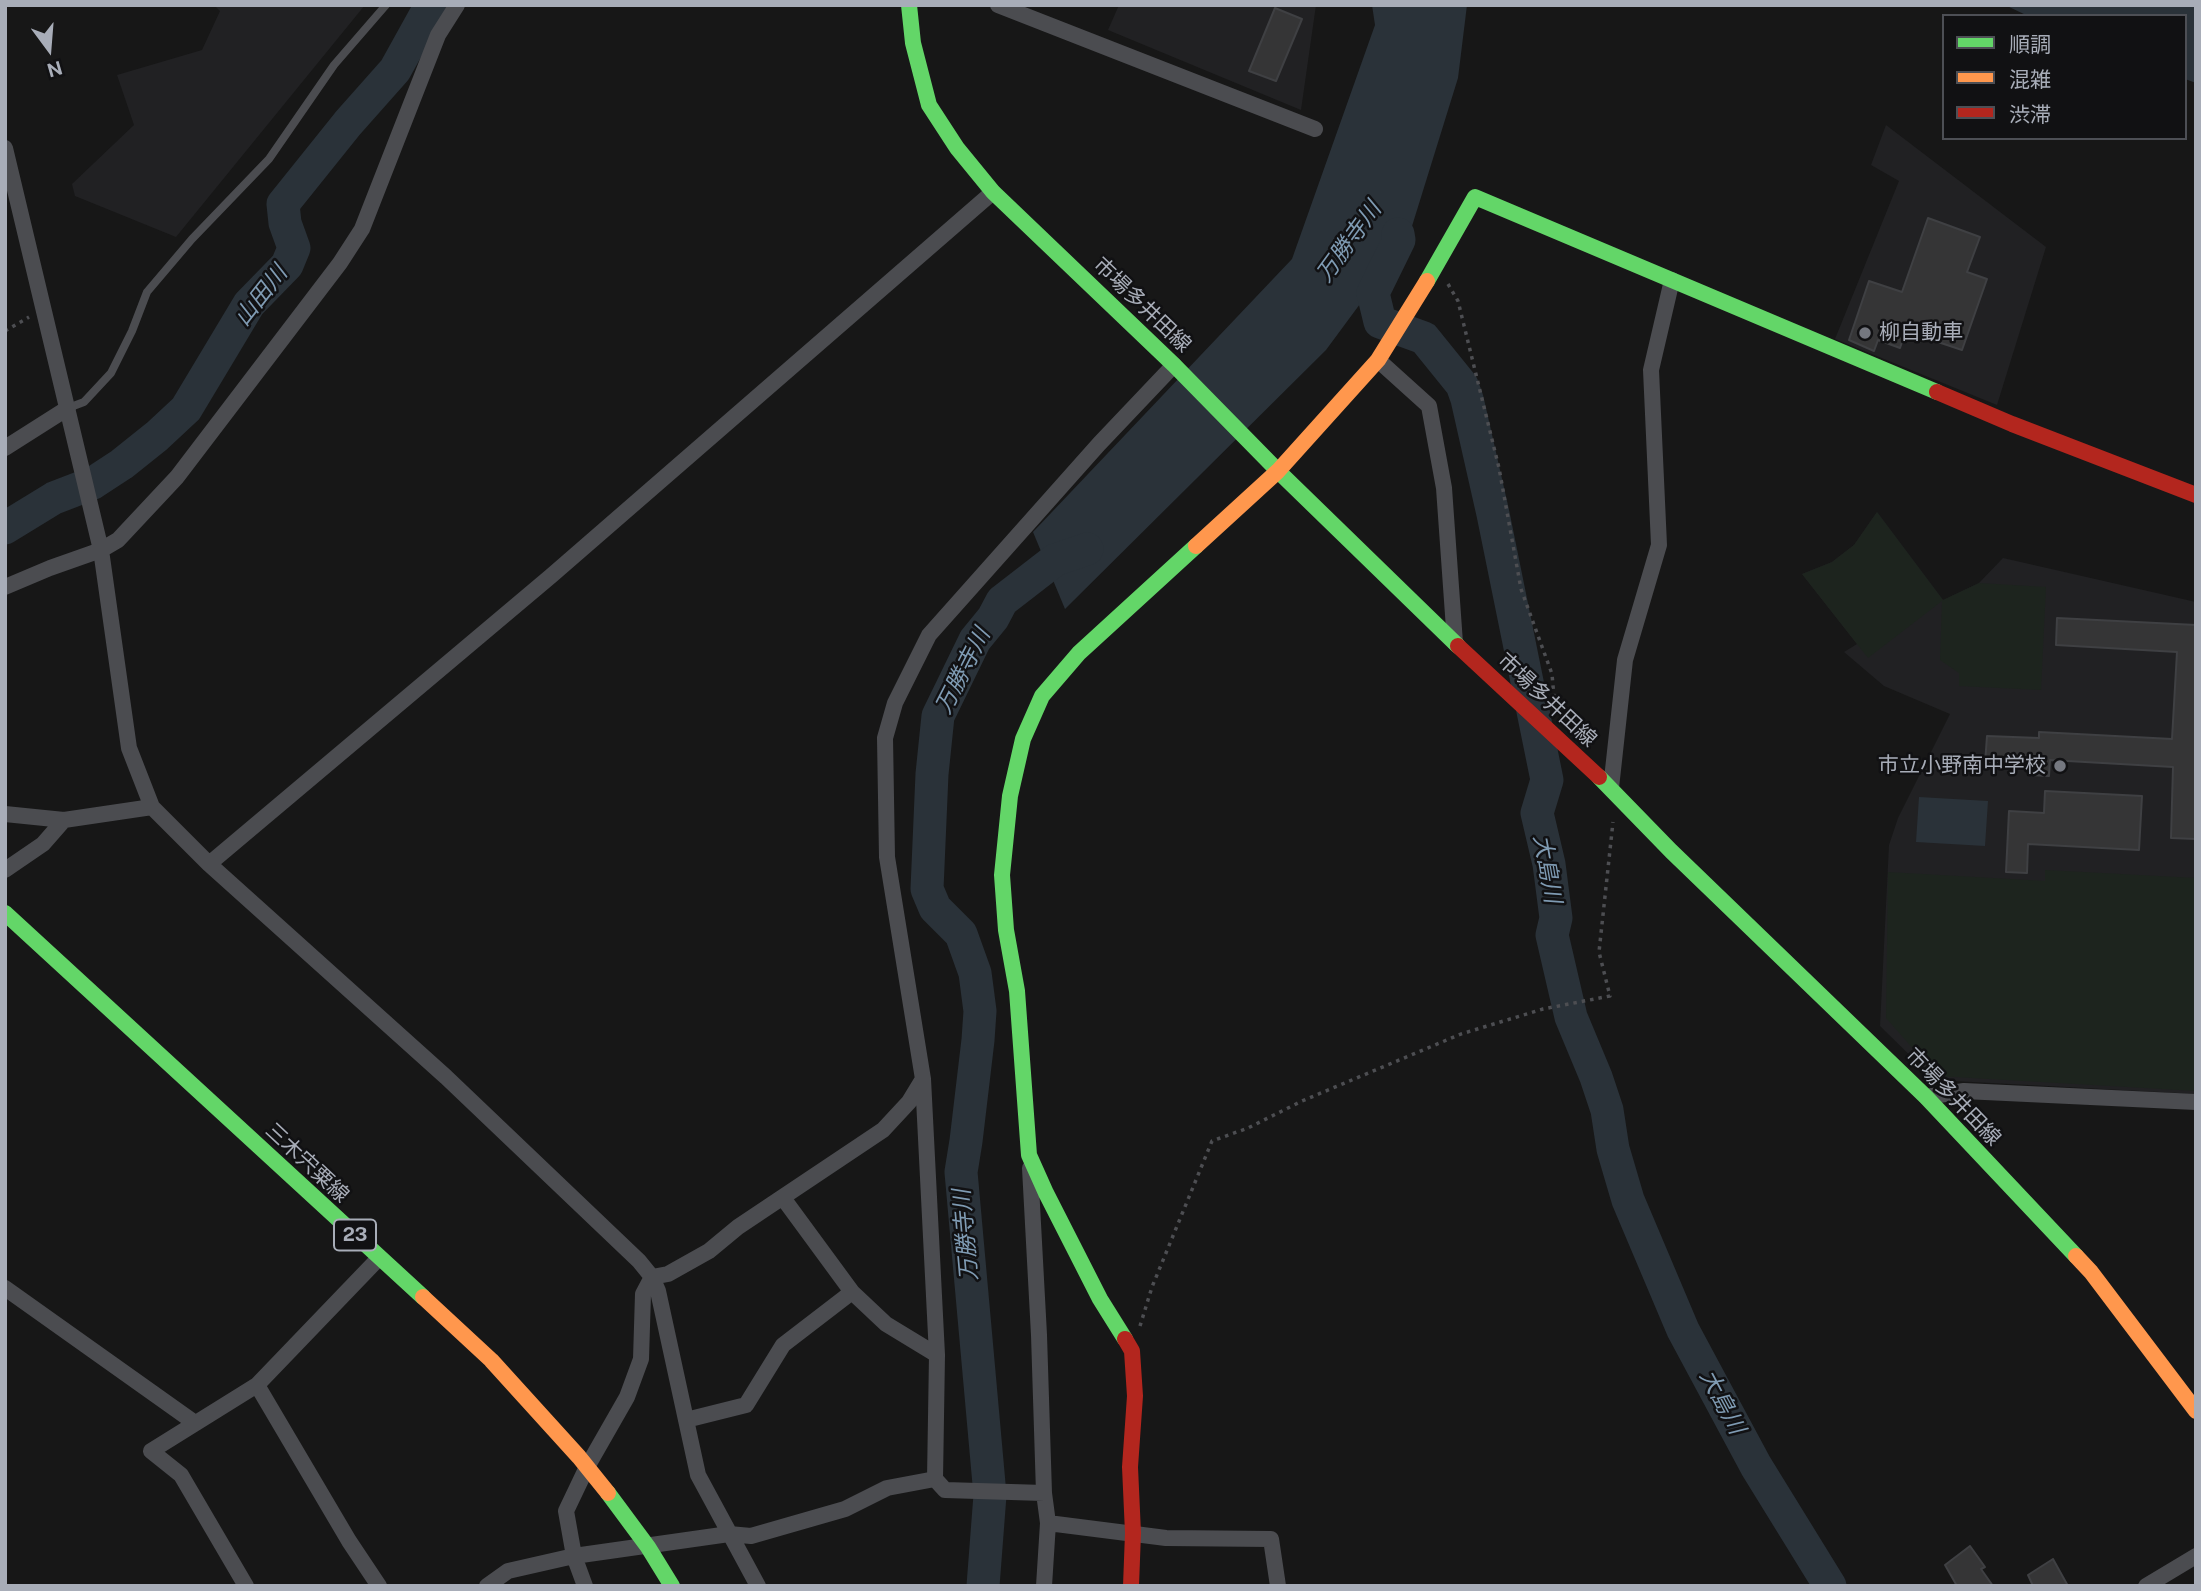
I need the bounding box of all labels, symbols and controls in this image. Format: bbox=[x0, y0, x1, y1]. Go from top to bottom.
north arrow bbox=[14, 14, 84, 84]
legend bbox=[1942, 14, 2187, 140]
text: 順調 bbox=[2009, 32, 2051, 57]
text: N bbox=[45, 57, 65, 82]
text: 混雑 bbox=[2009, 67, 2051, 92]
text: 渋滞 bbox=[2009, 102, 2051, 127]
water label: 万勝寺川 bbox=[1311, 197, 1387, 287]
street label: 市場多井田線 bbox=[1088, 252, 1196, 358]
water label: 山田川 bbox=[229, 260, 293, 332]
place label: 柳自動車 bbox=[1879, 320, 1963, 346]
marker: 柳自動車 bbox=[1857, 325, 1873, 341]
water label: 万勝寺川 bbox=[930, 624, 996, 718]
street label: 市場多井田線 bbox=[1492, 648, 1602, 752]
place label: 市立小野南中学校 bbox=[1878, 753, 2046, 779]
marker: 市立小野南中学校 bbox=[2052, 758, 2068, 774]
water label: 大島川 bbox=[1527, 833, 1567, 905]
street label: 市場多井田線 bbox=[1900, 1043, 2006, 1151]
street label: 三木宍粟線 bbox=[260, 1118, 354, 1208]
water label: 万勝寺川 bbox=[948, 1188, 984, 1282]
road number: 23 bbox=[334, 1219, 376, 1250]
water label: 大島川 bbox=[1694, 1365, 1750, 1439]

